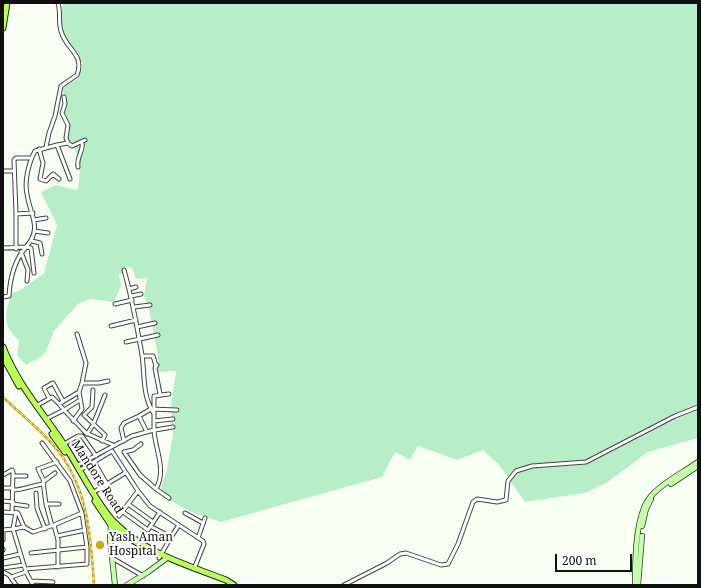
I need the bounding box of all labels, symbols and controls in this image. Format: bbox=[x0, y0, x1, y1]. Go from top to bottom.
street label: Mandore Road bbox=[68, 438, 126, 516]
place label: Yash Aman Hospital bbox=[109, 531, 173, 559]
marker: Yash Aman Hospital bbox=[94, 539, 106, 551]
scale bar bbox=[557, 546, 634, 572]
text: 200 m bbox=[562, 552, 597, 569]

